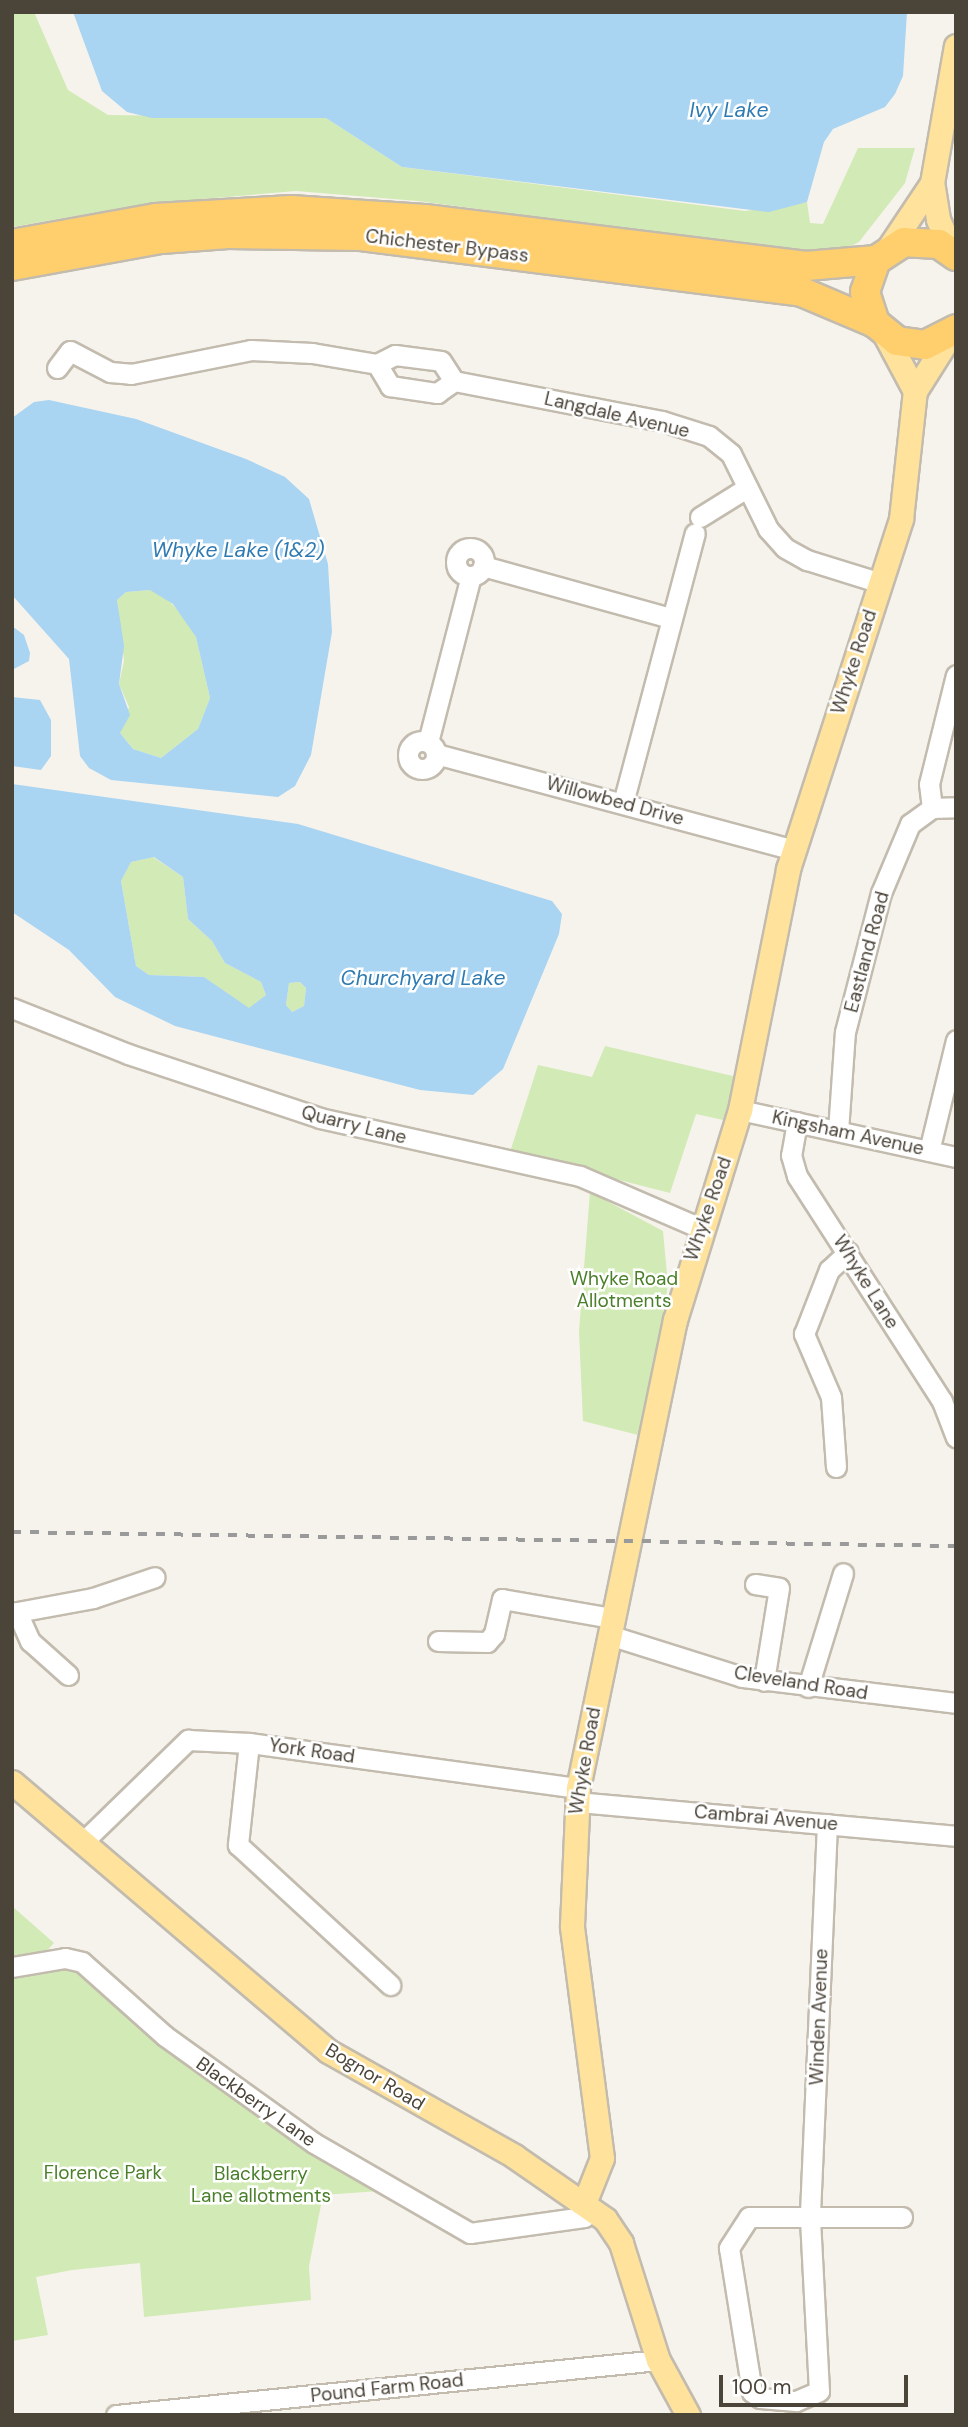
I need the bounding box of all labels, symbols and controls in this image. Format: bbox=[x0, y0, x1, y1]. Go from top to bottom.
water label: Ivy Lake bbox=[690, 97, 768, 123]
street label: Chichester Bypass bbox=[364, 225, 530, 267]
street label: Langdale Avenue bbox=[542, 387, 692, 443]
water label: Whyke Lake (1&2) bbox=[152, 537, 324, 563]
street label: Whyke Road bbox=[826, 607, 882, 717]
street label: Willowbed Drive bbox=[544, 772, 686, 830]
street label: Eastland Road bbox=[840, 889, 894, 1015]
water label: Churchyard Lake bbox=[341, 965, 505, 991]
street label: Quarry Lane bbox=[299, 1101, 409, 1149]
street label: Kingsham Avenue bbox=[770, 1106, 926, 1160]
street label: Whyke Road bbox=[680, 1154, 736, 1264]
street label: Whyke Lane bbox=[828, 1231, 904, 1333]
park label: Whyke Road Allotments bbox=[570, 1268, 678, 1312]
street label: Cleveland Road bbox=[732, 1661, 870, 1705]
street label: Whyke Road bbox=[564, 1706, 606, 1816]
street label: York Road bbox=[268, 1734, 356, 1768]
street label: Cambrai Avenue bbox=[693, 1800, 839, 1836]
street label: Winden Avenue bbox=[805, 1948, 833, 2086]
street label: Bognor Road bbox=[321, 2039, 429, 2115]
street label: Blackberry Lane bbox=[192, 2052, 320, 2152]
park label: Florence Park bbox=[44, 2162, 162, 2184]
park label: Blackberry Lane allotments bbox=[191, 2163, 331, 2207]
scale bar bbox=[723, 2360, 912, 2404]
street label: Pound Farm Road bbox=[309, 2369, 465, 2407]
text: 100 m bbox=[732, 2373, 792, 2401]

